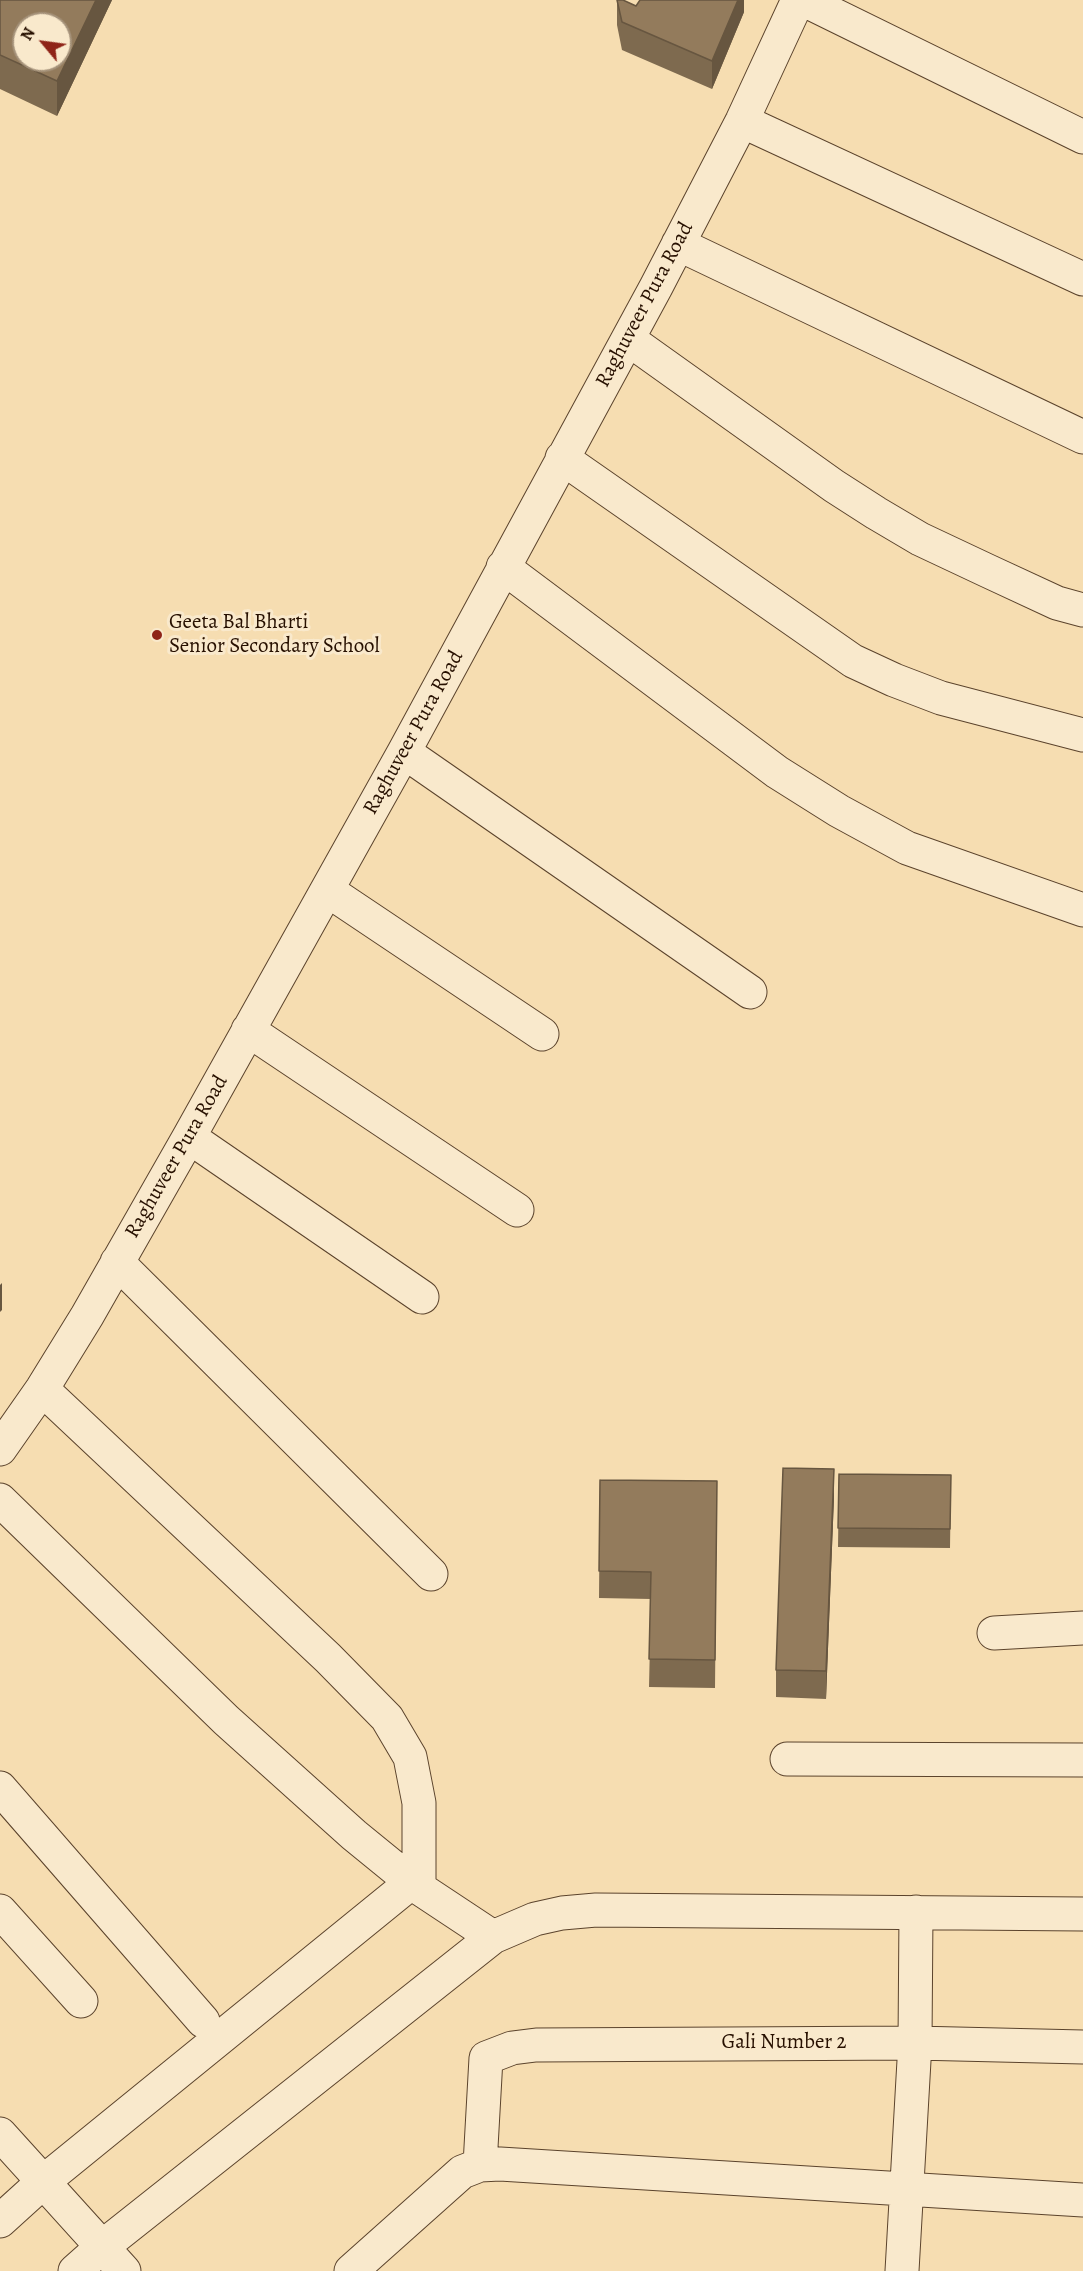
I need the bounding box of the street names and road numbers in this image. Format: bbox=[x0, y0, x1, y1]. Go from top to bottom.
street label: Raghuveer Pura Road bbox=[591, 218, 699, 392]
street label: Raghuveer Pura Road bbox=[358, 647, 470, 819]
street label: Raghuveer Pura Road bbox=[120, 1071, 234, 1243]
street label: Gali Number 2 bbox=[722, 2030, 846, 2056]

